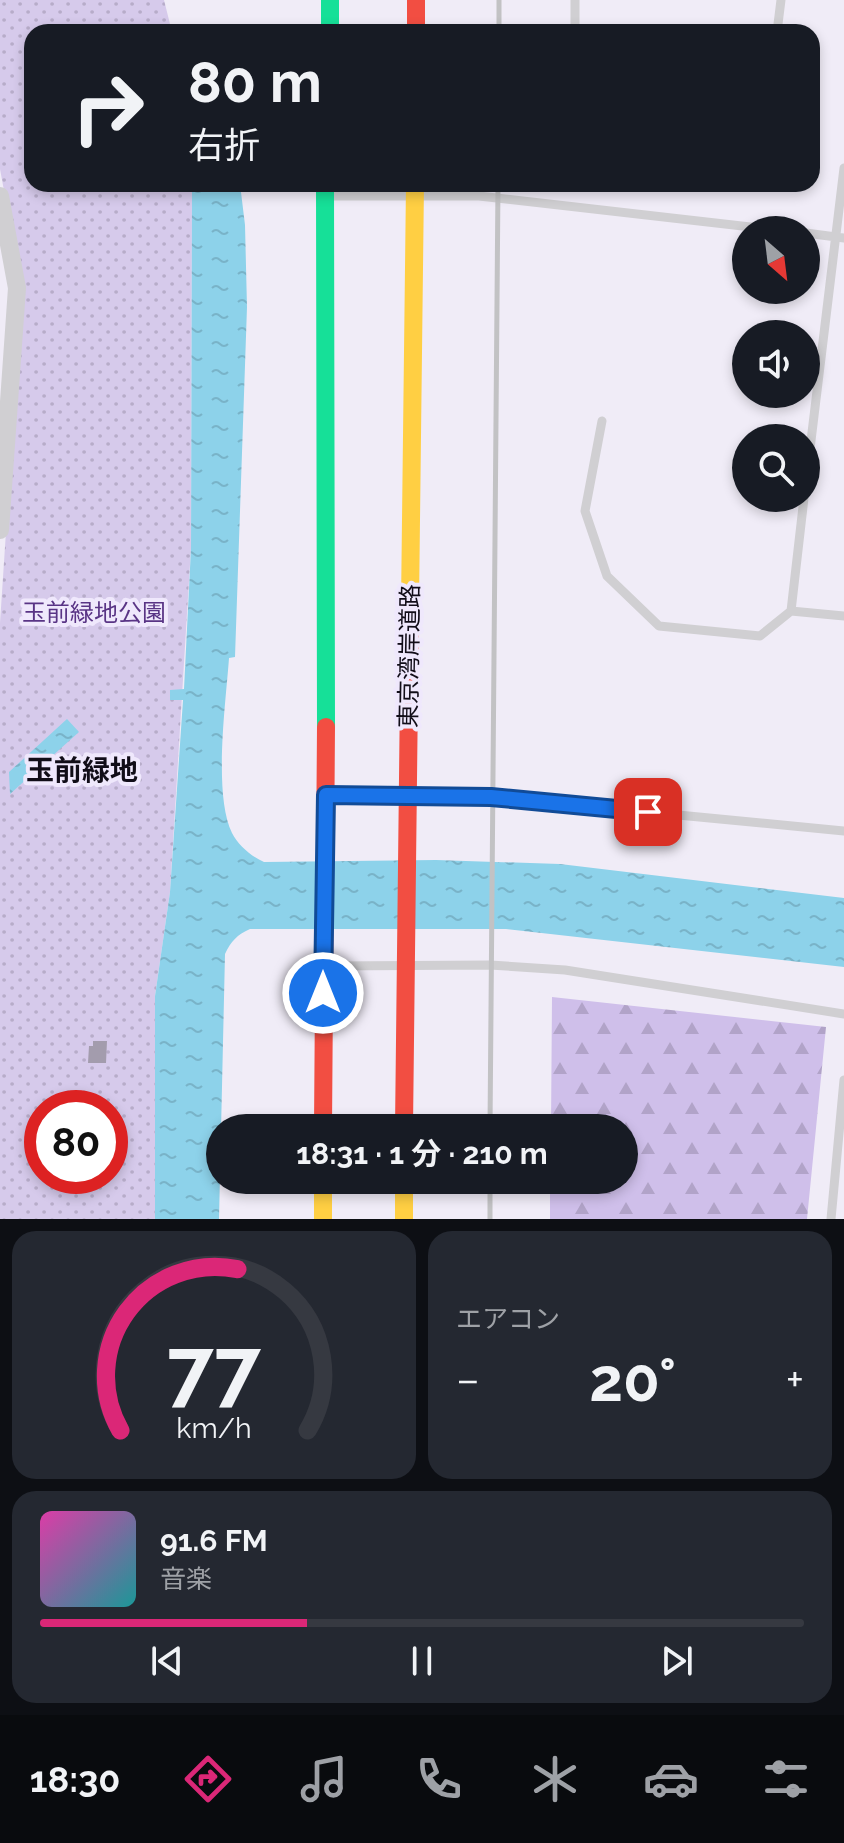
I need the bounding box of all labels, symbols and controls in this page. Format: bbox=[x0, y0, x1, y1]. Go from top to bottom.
text: 80 m bbox=[188, 49, 322, 115]
icon: right bbox=[56, 56, 160, 160]
text: 右折 bbox=[188, 124, 260, 166]
north arrow bbox=[732, 216, 820, 304]
map controls bbox=[732, 216, 820, 512]
button: sound bbox=[732, 320, 820, 408]
button: search bbox=[732, 424, 820, 512]
street label: 東京湾岸道路 bbox=[393, 584, 425, 728]
park label: 玉前緑地公園 bbox=[22, 598, 166, 627]
district label: 玉前緑地 bbox=[26, 754, 138, 787]
pin bbox=[614, 778, 682, 846]
icon: arrive bbox=[626, 790, 670, 834]
position arrow bbox=[281, 951, 365, 1035]
speed limit sign: 80 bbox=[24, 1090, 128, 1194]
text: 18:31 · 1 分 · 210 m bbox=[296, 1136, 548, 1171]
text: エアコン bbox=[456, 1304, 560, 1334]
text: 77 bbox=[167, 1319, 261, 1416]
text: 20° bbox=[589, 1345, 676, 1415]
text: − bbox=[456, 1354, 480, 1405]
text: + bbox=[786, 1354, 804, 1405]
text: km/h bbox=[176, 1411, 252, 1445]
text: 91.6 FM bbox=[160, 1523, 268, 1558]
text: 音楽 bbox=[160, 1564, 212, 1594]
icon: previous bbox=[145, 1639, 189, 1683]
icon: pause bbox=[400, 1639, 444, 1683]
icon: next bbox=[655, 1639, 699, 1683]
icon: directions bbox=[180, 1751, 236, 1807]
icon: music bbox=[296, 1751, 352, 1807]
icon: phone bbox=[411, 1751, 467, 1807]
icon: climate bbox=[527, 1751, 583, 1807]
icon: car bbox=[643, 1751, 699, 1807]
icon: filters bbox=[758, 1751, 814, 1807]
text: 18:30 bbox=[30, 1758, 120, 1800]

